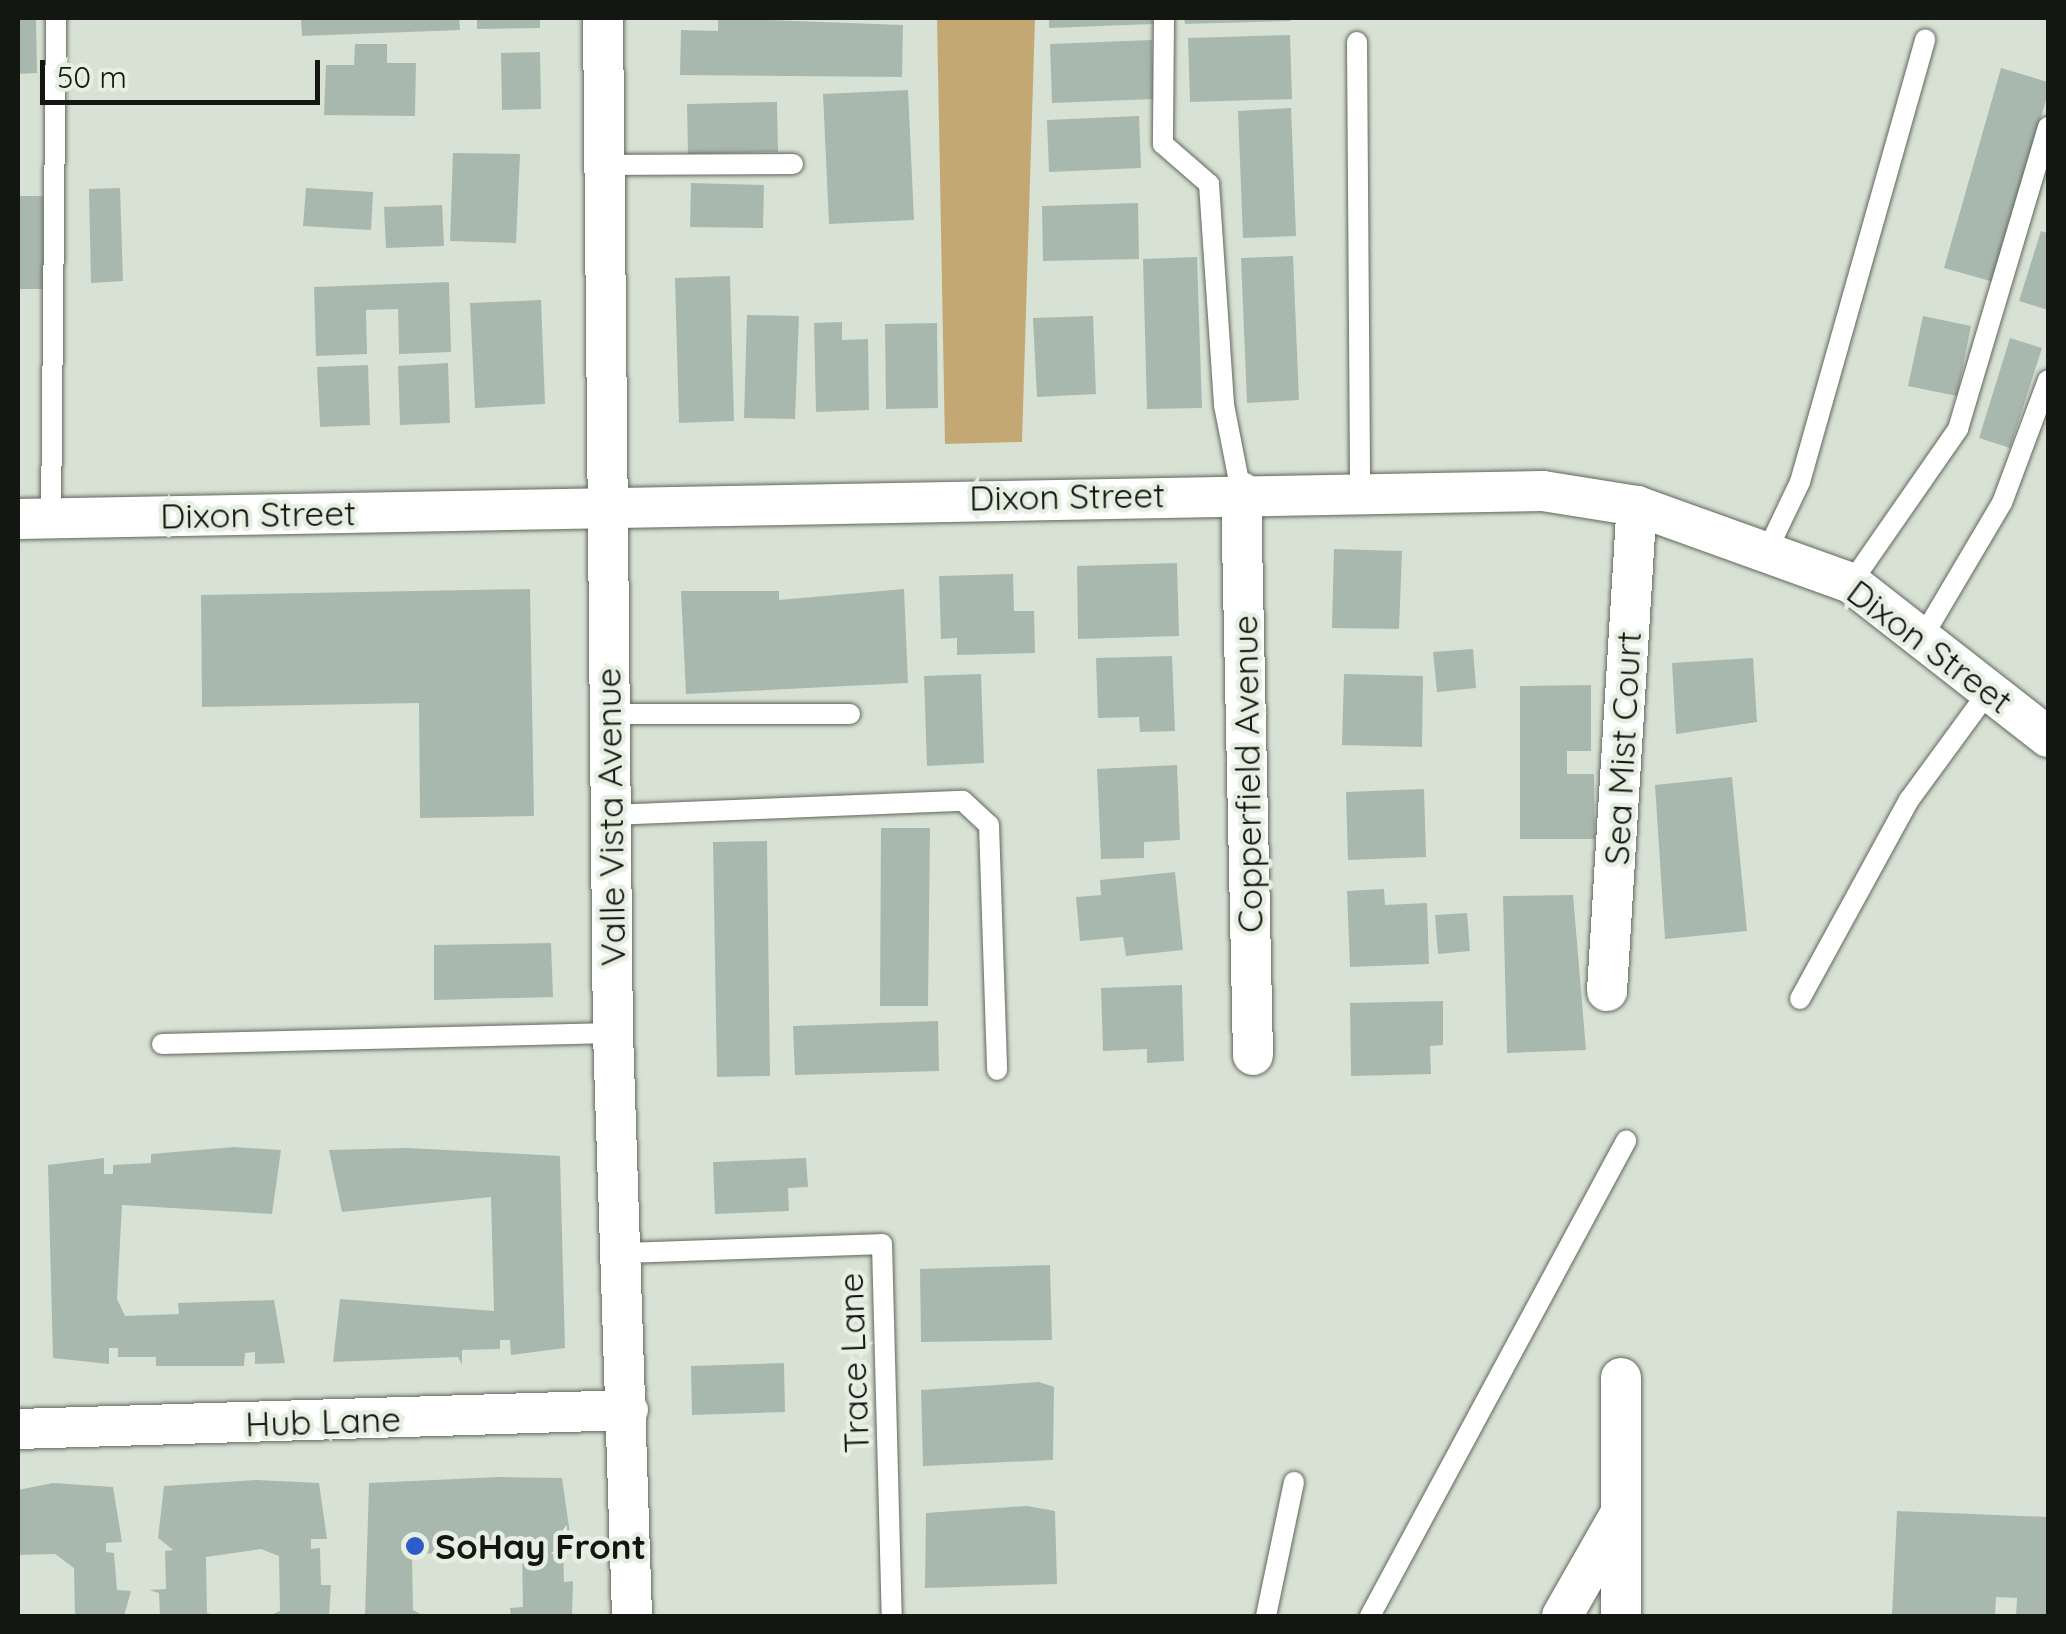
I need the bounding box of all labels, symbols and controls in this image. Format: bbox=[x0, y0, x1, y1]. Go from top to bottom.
scale bar bbox=[45, 40, 325, 102]
text: 50 m bbox=[57, 58, 127, 96]
street label: Dixon Street bbox=[969, 473, 1165, 519]
street label: Dixon Street bbox=[160, 491, 356, 537]
street label: Dixon Street bbox=[1839, 570, 2021, 722]
street label: Copperfield Avenue bbox=[1223, 615, 1271, 933]
street label: Sea Mist Court bbox=[1595, 630, 1649, 866]
street label: Valle Vista Avenue bbox=[586, 667, 634, 967]
street label: Trace Lane bbox=[829, 1272, 877, 1454]
street label: Hub Lane bbox=[244, 1397, 402, 1445]
place label: SoHay Front bbox=[435, 1525, 646, 1567]
marker: SoHay Front bbox=[404, 1535, 426, 1557]

